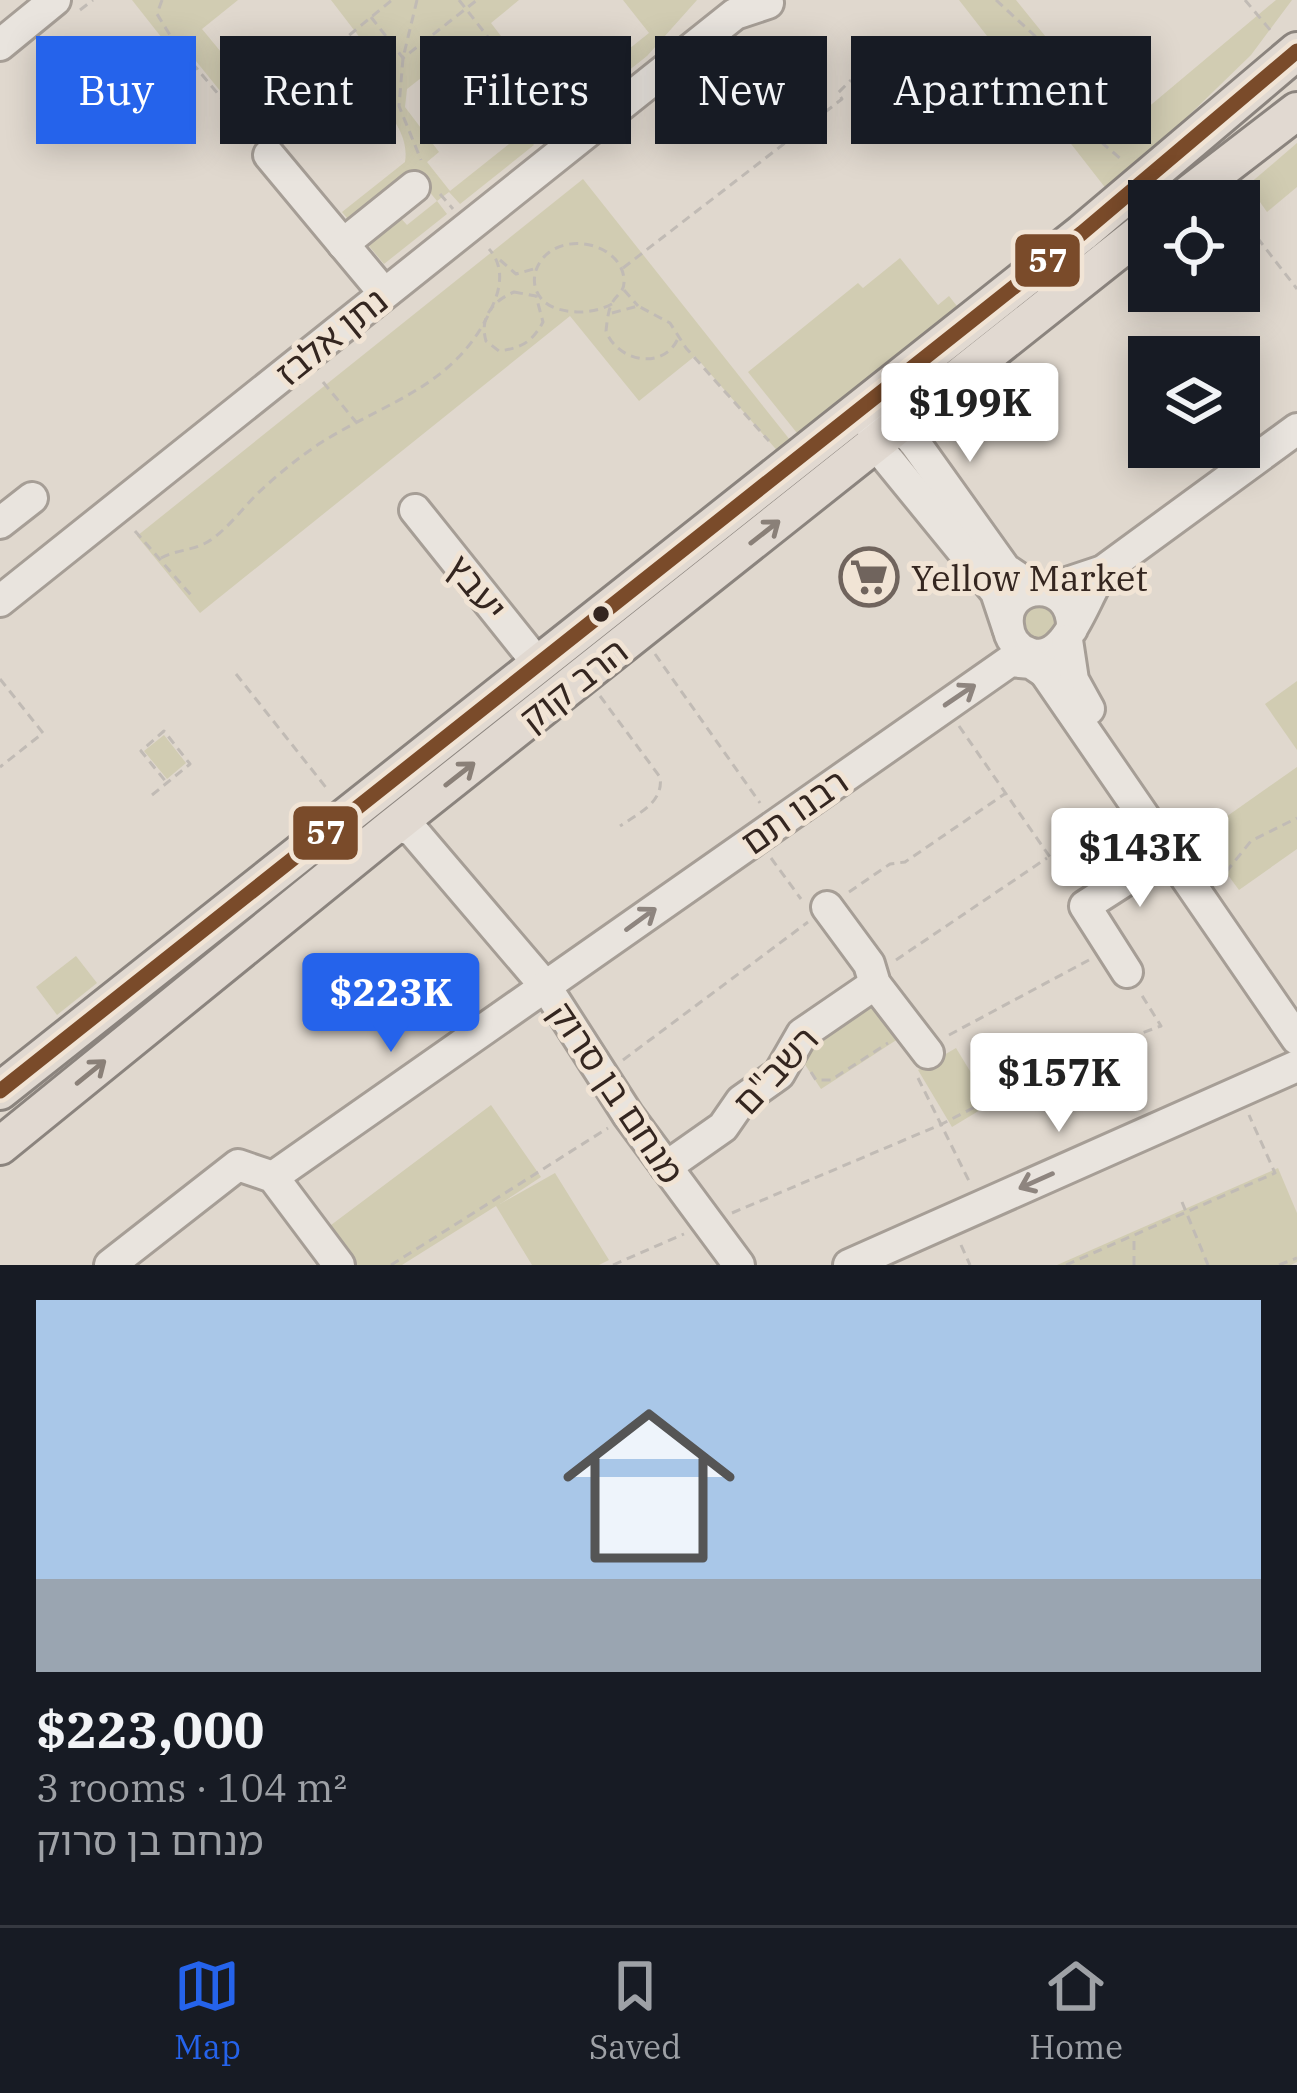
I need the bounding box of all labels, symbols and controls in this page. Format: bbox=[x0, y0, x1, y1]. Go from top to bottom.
chip: Buy bbox=[36, 36, 196, 144]
chip: Rent bbox=[220, 36, 396, 144]
chip: Filters bbox=[420, 36, 631, 144]
chip: New bbox=[655, 36, 827, 144]
chip: Apartment bbox=[851, 36, 1151, 144]
map controls bbox=[1128, 180, 1260, 468]
button: locate bbox=[1128, 180, 1260, 312]
line badge: 57 bbox=[1013, 232, 1082, 289]
text: 57 bbox=[1028, 238, 1068, 281]
street label: נתן אלבז bbox=[265, 277, 397, 395]
button: layers bbox=[1128, 336, 1260, 468]
pin: $199K bbox=[886, 363, 1054, 465]
text: $199K bbox=[908, 376, 1032, 427]
one-way arrow bbox=[749, 519, 781, 546]
street label: יעבץ bbox=[436, 544, 518, 630]
supermarket icon: Yellow Market bbox=[838, 546, 900, 608]
place label: Yellow Market bbox=[911, 554, 1148, 601]
unlabelled marker bbox=[590, 603, 612, 625]
street label: הרב קוק bbox=[509, 627, 637, 741]
one-way arrow bbox=[943, 682, 977, 707]
street label: רבנו תם bbox=[731, 757, 857, 865]
one-way arrow bbox=[443, 761, 475, 788]
line badge: 57 bbox=[291, 804, 360, 862]
pin: $143K bbox=[1056, 808, 1224, 910]
text: 57 bbox=[306, 810, 346, 853]
text: $143K bbox=[1078, 821, 1202, 872]
one-way arrow bbox=[624, 907, 658, 932]
pin: $223K bbox=[307, 953, 475, 1055]
text: $223K bbox=[329, 966, 453, 1017]
street label: מנחם בן סרוק bbox=[539, 992, 695, 1192]
street label: רשב"ם bbox=[722, 1016, 828, 1124]
pin: $157K bbox=[975, 1033, 1143, 1135]
text: $157K bbox=[997, 1046, 1121, 1097]
one-way arrow bbox=[75, 1059, 106, 1086]
one-way arrow bbox=[1019, 1172, 1055, 1194]
icon: home bbox=[541, 1378, 757, 1594]
text: $223,000 bbox=[36, 1696, 264, 1762]
text: 3 rooms · 104 m² bbox=[36, 1762, 347, 1813]
text: מנחם בן סרוק bbox=[36, 1815, 263, 1866]
tab: Map bbox=[174, 1953, 241, 2068]
tab: Saved bbox=[589, 1953, 681, 2068]
tab: Home bbox=[1029, 1953, 1123, 2068]

